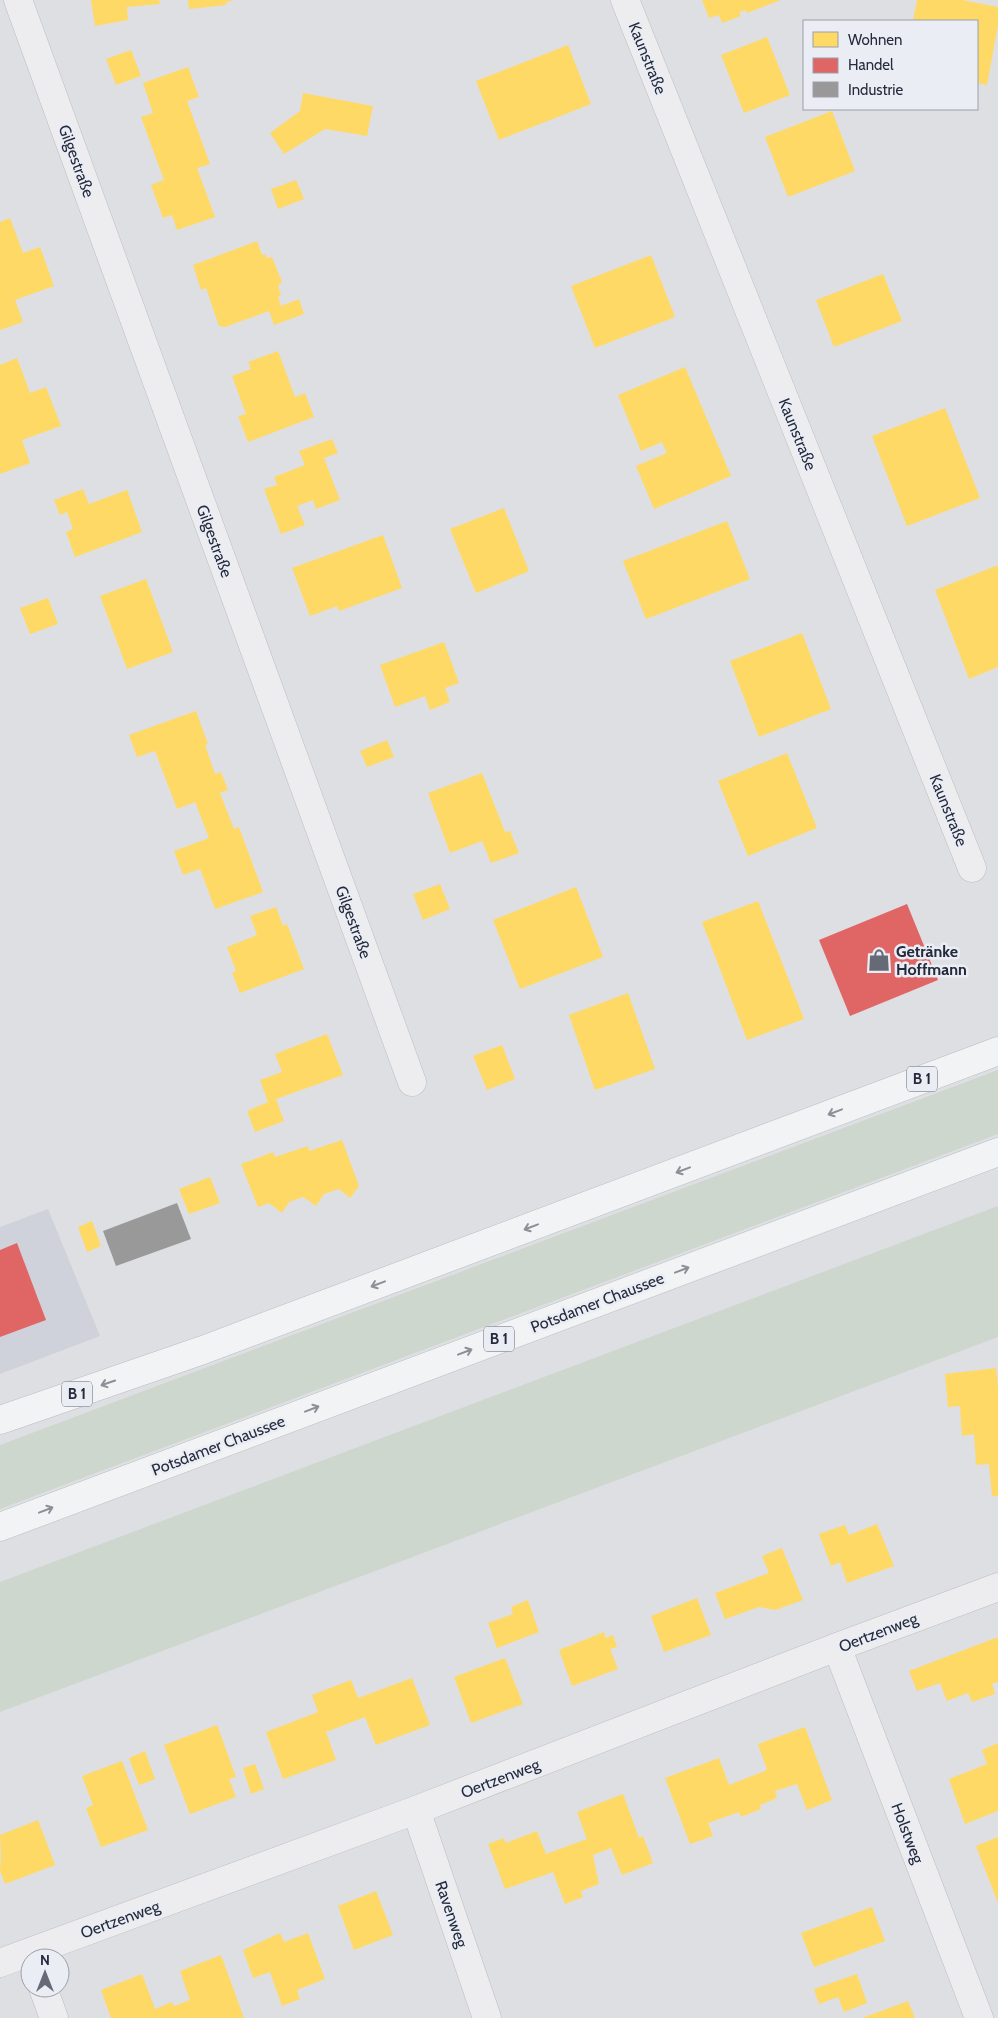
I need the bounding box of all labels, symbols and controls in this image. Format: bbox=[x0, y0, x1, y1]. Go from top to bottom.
street label: Kaunstraße bbox=[624, 19, 671, 97]
legend bbox=[803, 20, 978, 110]
text: Wohnen bbox=[848, 31, 902, 49]
text: Handel bbox=[848, 56, 894, 74]
text: Industrie bbox=[848, 81, 903, 99]
street label: Gilgestraße bbox=[55, 122, 98, 200]
street label: Kaunstraße bbox=[774, 395, 821, 473]
street label: Gilgestraße bbox=[193, 502, 236, 580]
street label: Kaunstraße bbox=[925, 771, 972, 849]
street label: Gilgestraße bbox=[332, 883, 375, 961]
place label: Getränke Hoffmann bbox=[896, 942, 967, 979]
shop icon: Getränke Hoffmann bbox=[866, 947, 892, 973]
road number: B 1 bbox=[907, 1066, 937, 1092]
one-way arrow bbox=[828, 1108, 843, 1117]
one-way arrow bbox=[676, 1166, 691, 1175]
one-way arrow bbox=[523, 1223, 539, 1232]
one-way arrow bbox=[674, 1265, 689, 1275]
street label: Potsdamer Chaussee bbox=[528, 1268, 667, 1337]
one-way arrow bbox=[371, 1280, 387, 1289]
road number: B 1 bbox=[484, 1326, 514, 1352]
one-way arrow bbox=[456, 1347, 472, 1356]
one-way arrow bbox=[101, 1379, 116, 1388]
road number: B 1 bbox=[62, 1382, 92, 1406]
one-way arrow bbox=[304, 1404, 320, 1413]
street label: Potsdamer Chaussee bbox=[149, 1411, 288, 1480]
one-way arrow bbox=[38, 1504, 53, 1513]
street label: Oertzenweg bbox=[836, 1608, 921, 1656]
street label: Oertzenweg bbox=[458, 1754, 543, 1802]
street label: Holstweg bbox=[887, 1800, 928, 1867]
street label: Ravenweg bbox=[431, 1878, 472, 1951]
street label: Oertzenweg bbox=[78, 1896, 163, 1943]
north arrow bbox=[20, 1948, 70, 1998]
text: N bbox=[40, 1951, 50, 1969]

